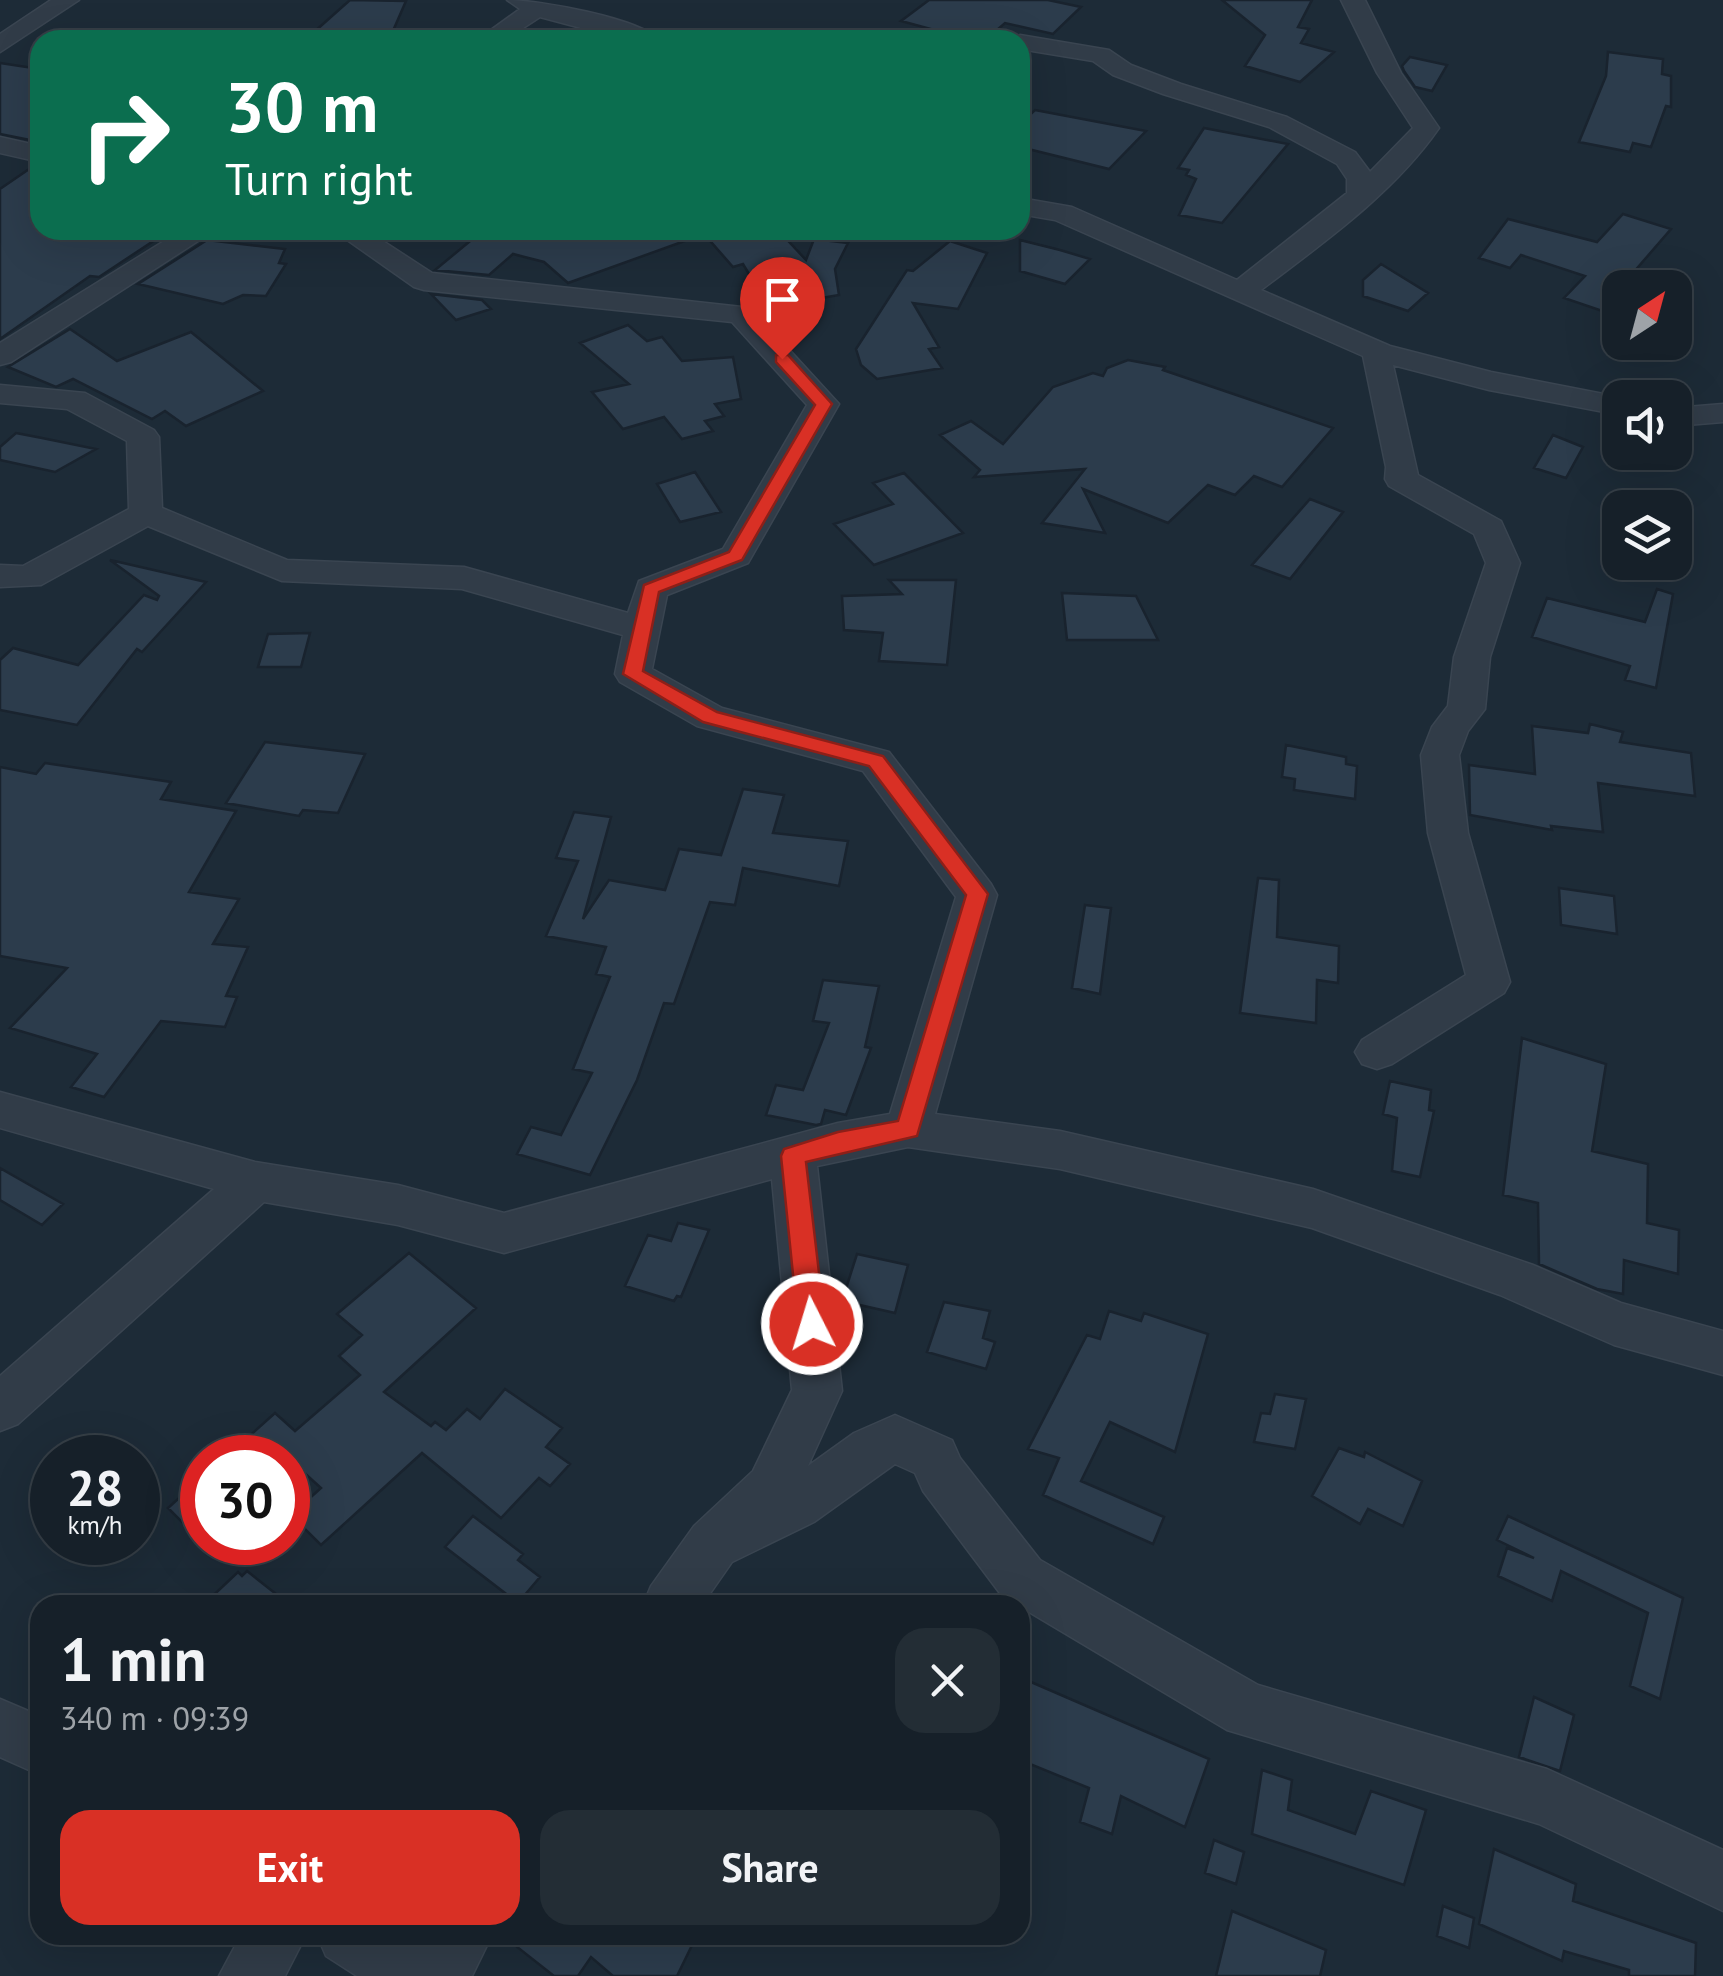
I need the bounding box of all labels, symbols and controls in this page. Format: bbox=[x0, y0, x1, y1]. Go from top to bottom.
text: 30 m bbox=[225, 61, 378, 151]
icon: right bbox=[60, 70, 190, 200]
text: Turn right bbox=[225, 149, 413, 207]
pin bbox=[740, 257, 825, 360]
north arrow bbox=[1602, 270, 1692, 360]
map controls bbox=[1602, 270, 1692, 580]
icon: arrive bbox=[755, 272, 810, 327]
button: sound bbox=[1602, 380, 1692, 470]
button: layers bbox=[1602, 490, 1692, 580]
position arrow bbox=[760, 1272, 864, 1376]
speed limit sign: 30 bbox=[180, 1435, 310, 1565]
text: 28 bbox=[67, 1455, 123, 1520]
text: km/h bbox=[68, 1509, 122, 1541]
text: 1 min bbox=[60, 1620, 206, 1698]
button: close bbox=[895, 1628, 1000, 1733]
text: 340 m · 09:39 bbox=[60, 1697, 249, 1739]
button: Exit bbox=[60, 1810, 520, 1925]
button: Share bbox=[540, 1810, 1000, 1925]

